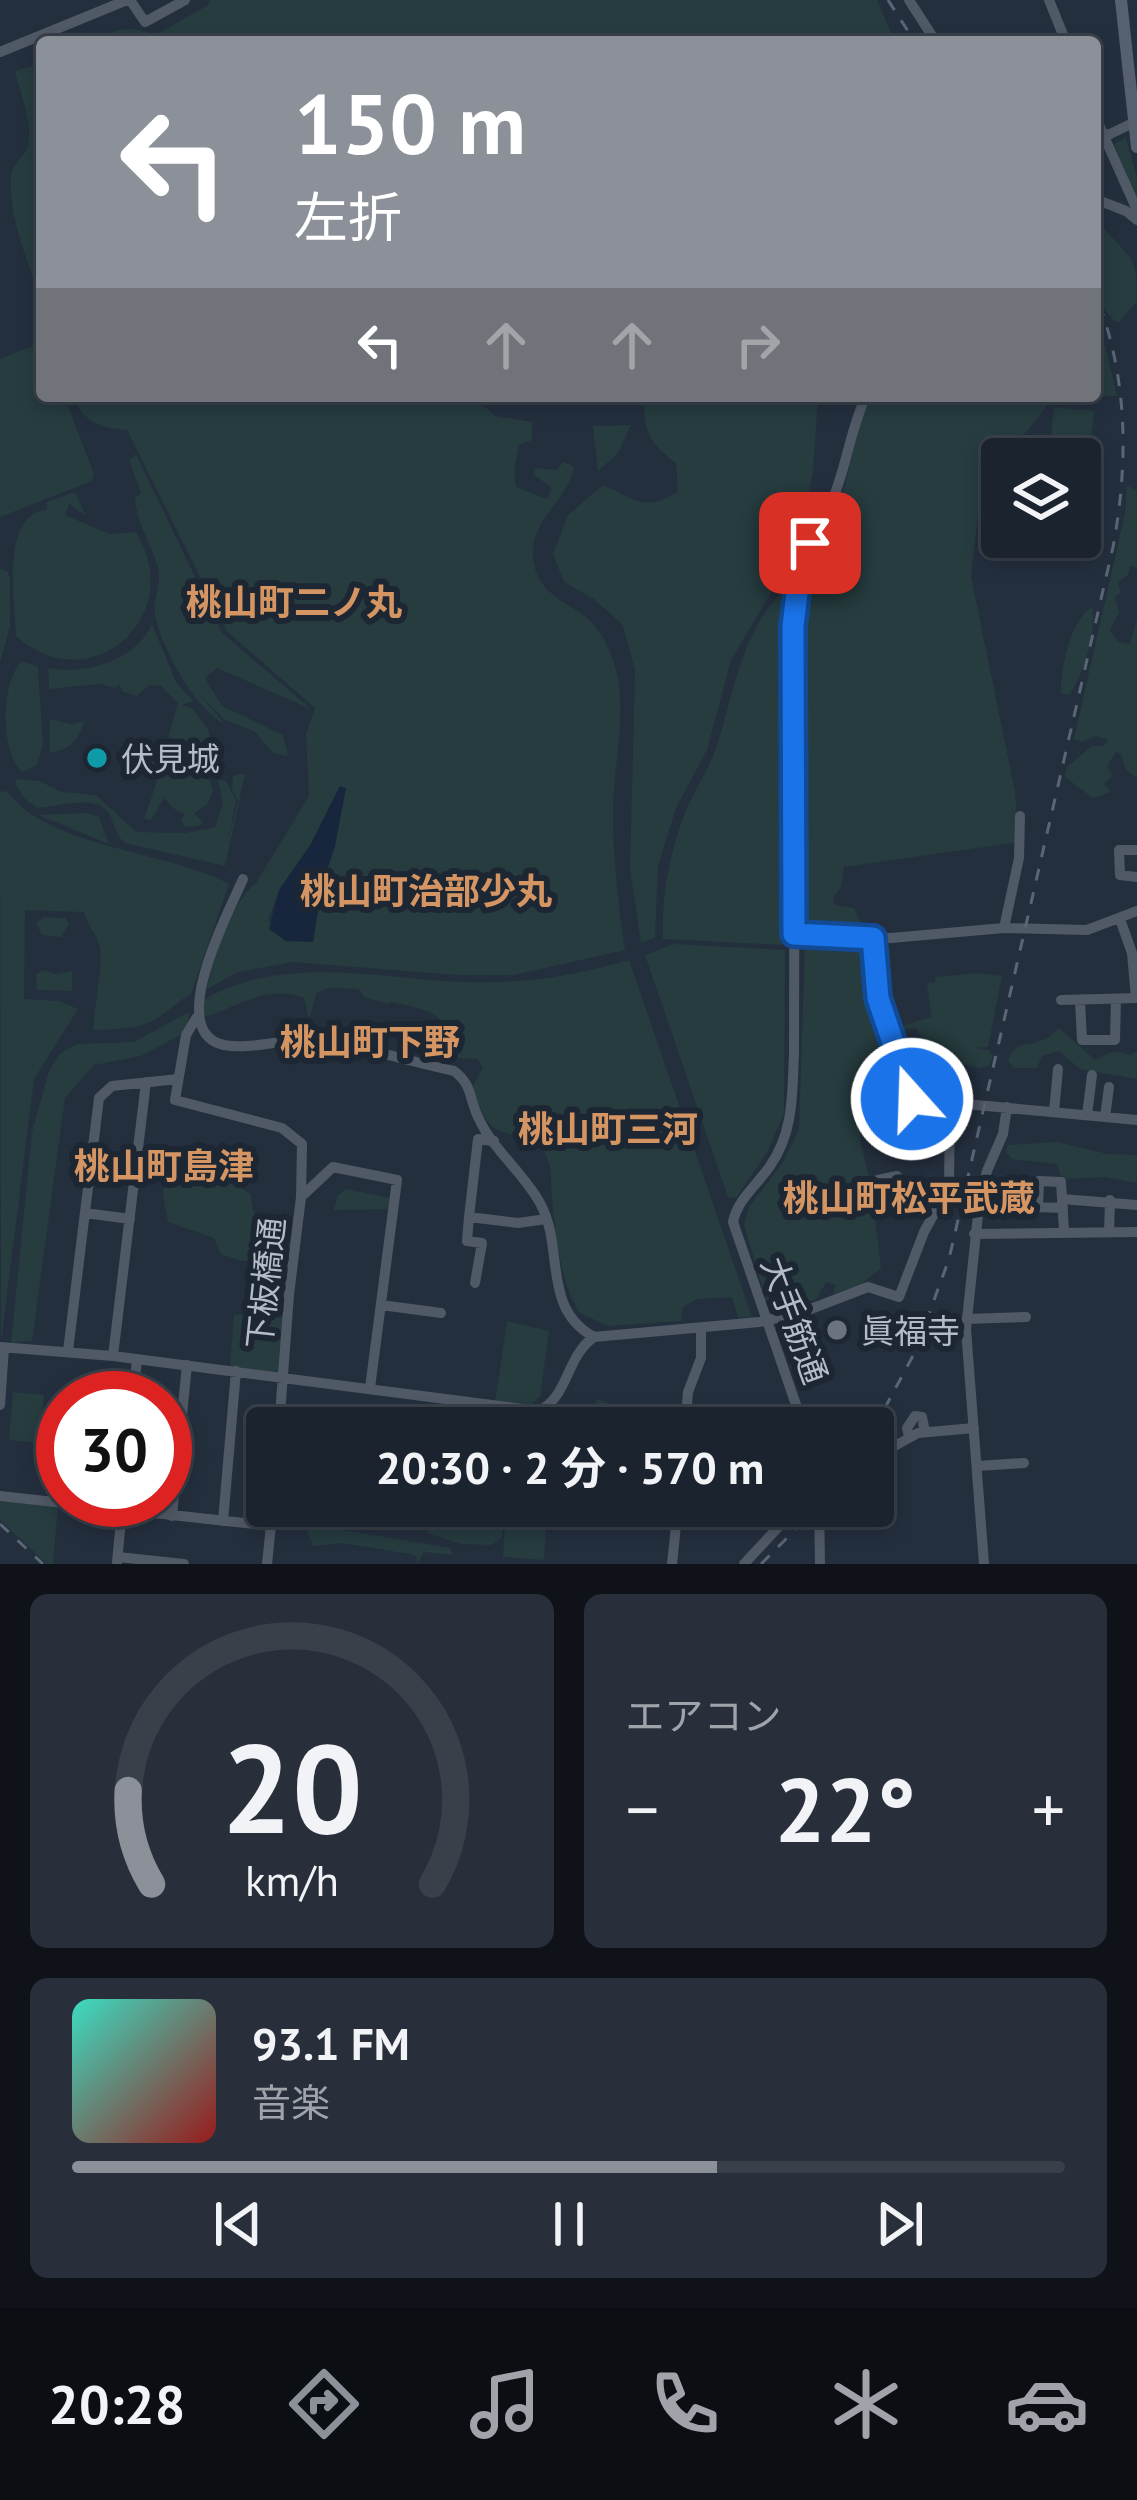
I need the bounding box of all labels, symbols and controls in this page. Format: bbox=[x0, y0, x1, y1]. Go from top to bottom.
text: 150 m bbox=[294, 68, 526, 177]
icon: left bbox=[96, 84, 252, 240]
text: 左折 bbox=[294, 182, 402, 252]
icon: left bbox=[347, 312, 413, 378]
icon: ahead bbox=[473, 312, 539, 378]
icon: ahead bbox=[599, 312, 665, 378]
icon: right bbox=[725, 312, 791, 378]
map controls bbox=[981, 438, 1101, 558]
button: layers bbox=[981, 438, 1101, 558]
pin bbox=[759, 492, 861, 594]
icon: arrive bbox=[777, 510, 843, 576]
district label: 桃山町二ノ丸 bbox=[186, 578, 402, 625]
place label: 伏見城 bbox=[121, 737, 220, 780]
marker: 伏見城 bbox=[84, 745, 110, 771]
district label: 桃山町治部少丸 bbox=[300, 867, 552, 914]
district label: 桃山町下野 bbox=[280, 1018, 460, 1065]
position arrow bbox=[849, 1036, 975, 1162]
district label: 桃山町三河 bbox=[518, 1105, 698, 1152]
district label: 桃山町島津 bbox=[74, 1142, 254, 1189]
district label: 桃山町松平武蔵 bbox=[783, 1174, 1035, 1221]
street label: 下板橋通 bbox=[237, 1215, 293, 1351]
street label: 大手筋通 bbox=[752, 1251, 838, 1389]
place label: 眞福寺 bbox=[861, 1309, 960, 1352]
marker: 眞福寺 bbox=[824, 1317, 850, 1343]
speed limit sign: 30 bbox=[36, 1371, 192, 1527]
text: 20:30 · 2 分 · 570 m bbox=[376, 1438, 764, 1496]
text: エアコン bbox=[626, 1690, 782, 1741]
text: 20 bbox=[221, 1706, 363, 1867]
text: 22° bbox=[775, 1750, 916, 1867]
text: − bbox=[626, 1766, 659, 1851]
text: + bbox=[1032, 1766, 1065, 1851]
text: km/h bbox=[245, 1852, 339, 1908]
text: 93.1 FM bbox=[252, 2014, 410, 2072]
text: 音楽 bbox=[252, 2077, 330, 2128]
icon: previous bbox=[205, 2191, 271, 2257]
icon: pause bbox=[536, 2191, 602, 2257]
icon: next bbox=[867, 2191, 933, 2257]
icon: directions bbox=[282, 2362, 366, 2446]
icon: music bbox=[463, 2362, 547, 2446]
icon: phone bbox=[643, 2362, 727, 2446]
icon: climate bbox=[824, 2362, 908, 2446]
icon: car bbox=[1005, 2362, 1089, 2446]
text: 20:28 bbox=[48, 2369, 185, 2439]

